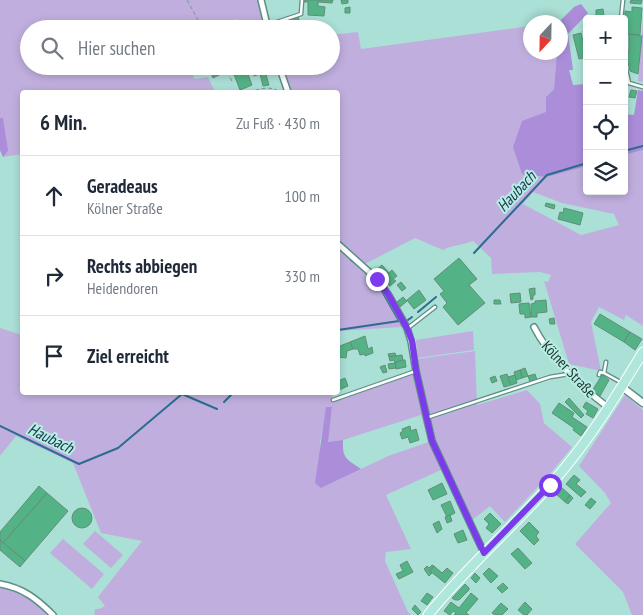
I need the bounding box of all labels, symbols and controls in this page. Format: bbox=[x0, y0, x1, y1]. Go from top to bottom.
north arrow bbox=[523, 15, 568, 60]
map controls bbox=[583, 15, 628, 195]
button: + bbox=[583, 15, 628, 60]
search box bbox=[20, 20, 340, 75]
icon: search bbox=[38, 34, 66, 62]
text: Hier suchen bbox=[78, 36, 155, 60]
button: − bbox=[583, 60, 628, 105]
button: locate bbox=[583, 105, 628, 150]
text: 6 Min. bbox=[40, 109, 87, 136]
text: Zu Fuß · 430 m bbox=[236, 113, 320, 133]
button: layers bbox=[583, 150, 628, 195]
water label: Haubach bbox=[492, 166, 540, 215]
text: Geradeaus bbox=[87, 174, 158, 198]
icon: ahead bbox=[40, 182, 68, 210]
text: 100 m bbox=[285, 186, 320, 206]
text: Kölner Straße bbox=[87, 198, 163, 218]
text: Rechts abbiegen bbox=[87, 254, 197, 278]
icon: right bbox=[40, 262, 68, 290]
text: 330 m bbox=[285, 266, 320, 286]
route end bbox=[366, 268, 389, 291]
text: Heidendoren bbox=[87, 278, 158, 298]
street label: Kölner Straße bbox=[538, 337, 600, 401]
icon: arrive bbox=[40, 342, 68, 370]
text: Ziel erreicht bbox=[87, 344, 169, 368]
water label: Haubach bbox=[25, 418, 78, 458]
route start bbox=[539, 474, 562, 497]

